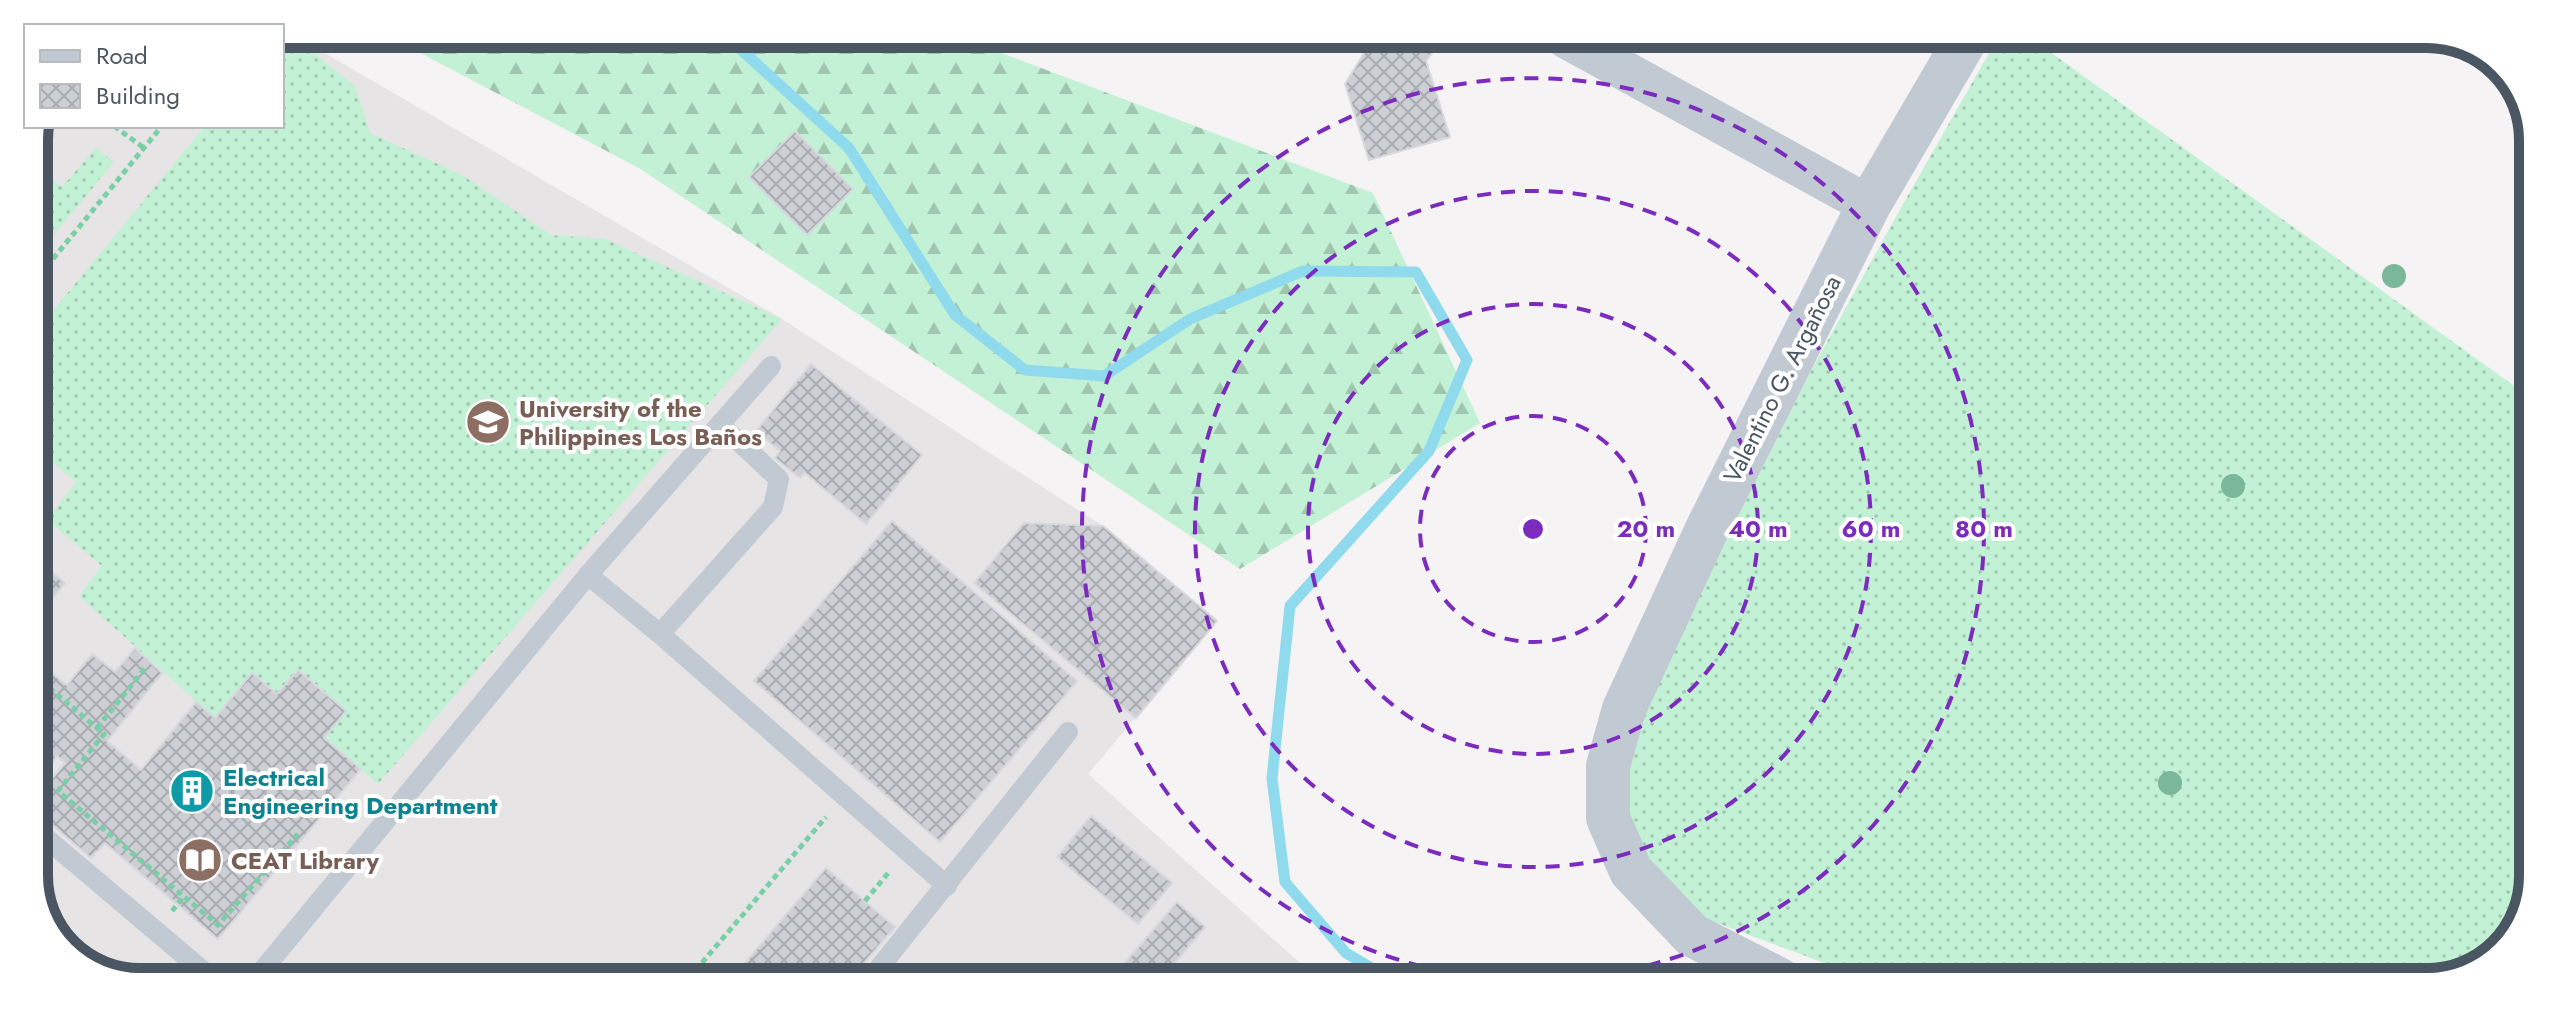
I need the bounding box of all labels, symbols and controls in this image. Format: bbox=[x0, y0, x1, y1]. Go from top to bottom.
legend bbox=[24, 24, 284, 128]
text: Road bbox=[96, 38, 148, 73]
text: Building bbox=[96, 78, 180, 113]
street label: Valentino G. Argañosa bbox=[1715, 269, 1849, 489]
place label: University of the Philippines Los Baños bbox=[519, 391, 762, 454]
school or university icon: University of the Philippines Los Baños bbox=[464, 398, 512, 446]
text: 20 m bbox=[1617, 511, 1675, 546]
text: 40 m bbox=[1728, 511, 1788, 546]
text: 60 m bbox=[1842, 511, 1900, 546]
text: 80 m bbox=[1955, 511, 2013, 546]
centre of rings bbox=[1519, 515, 1547, 543]
place label: Electrical Engineering Department bbox=[223, 760, 498, 823]
building icon: Electrical Engineering Department bbox=[168, 767, 216, 815]
library icon: CEAT Library bbox=[176, 836, 224, 884]
place label: CEAT Library bbox=[231, 843, 379, 878]

